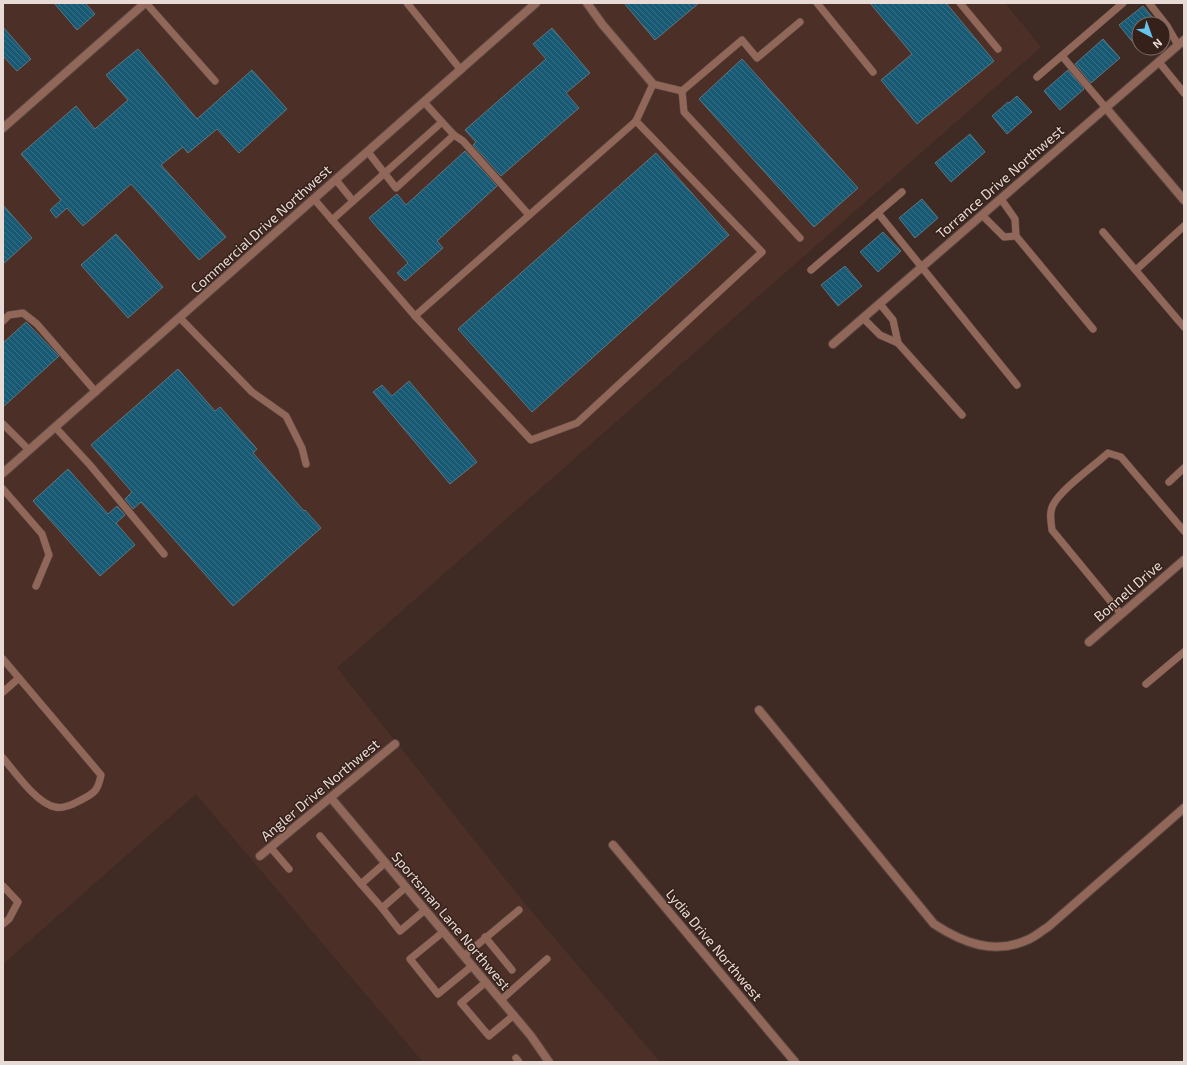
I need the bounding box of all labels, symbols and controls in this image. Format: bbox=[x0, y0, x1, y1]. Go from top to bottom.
north arrow bbox=[1131, 16, 1171, 56]
text: N bbox=[1151, 36, 1165, 51]
street label: Torrance Drive Northwest bbox=[932, 122, 1067, 242]
street label: Commercial Drive Northwest bbox=[187, 161, 334, 296]
street label: Bonnell Drive bbox=[1090, 556, 1165, 625]
street label: Angler Drive Northwest bbox=[257, 735, 382, 844]
street label: Sportsman Lane Northwest bbox=[389, 848, 514, 993]
street label: Lydia Drive Northwest bbox=[663, 885, 766, 1004]

